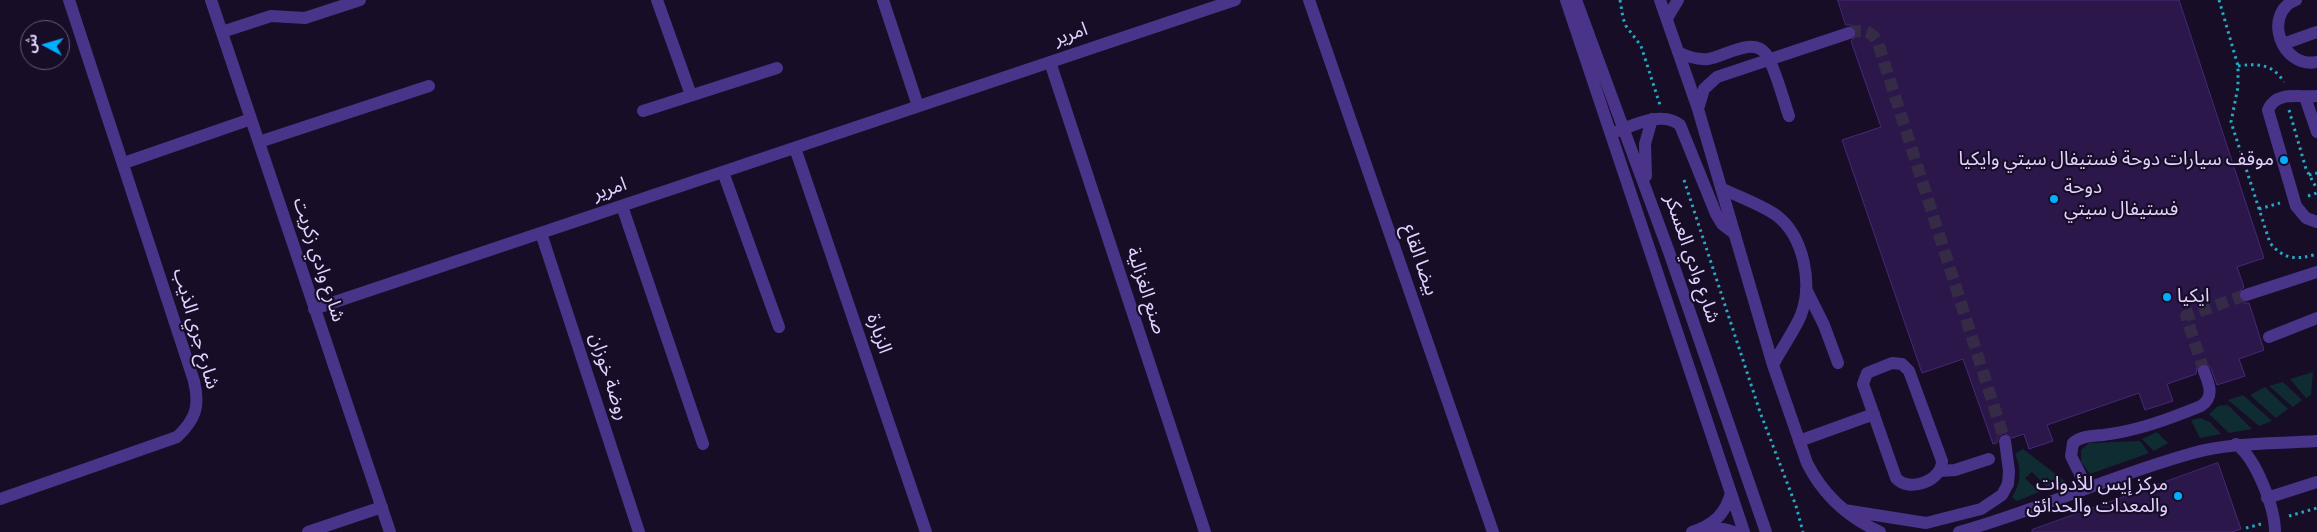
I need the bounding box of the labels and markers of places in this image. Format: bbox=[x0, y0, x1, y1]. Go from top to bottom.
place label: موقف سيارات دوحة فستيفال سيتي وايكيا bbox=[1958, 149, 2274, 171]
marker: موقف سيارات دوحة فستيفال سيتي وايكيا bbox=[2278, 154, 2290, 166]
place label: دوحة فستيفال سيتي bbox=[2064, 177, 2178, 221]
marker: دوحة فستيفال سيتي bbox=[2048, 193, 2060, 205]
place label: ايكيا bbox=[2177, 286, 2209, 308]
marker: ايكيا bbox=[2161, 291, 2173, 303]
place label: مركز إيس للأدوات والمعدات والحدائق bbox=[2026, 474, 2168, 518]
marker: مركز إيس للأدوات والمعدات والحدائق bbox=[2172, 490, 2184, 502]

